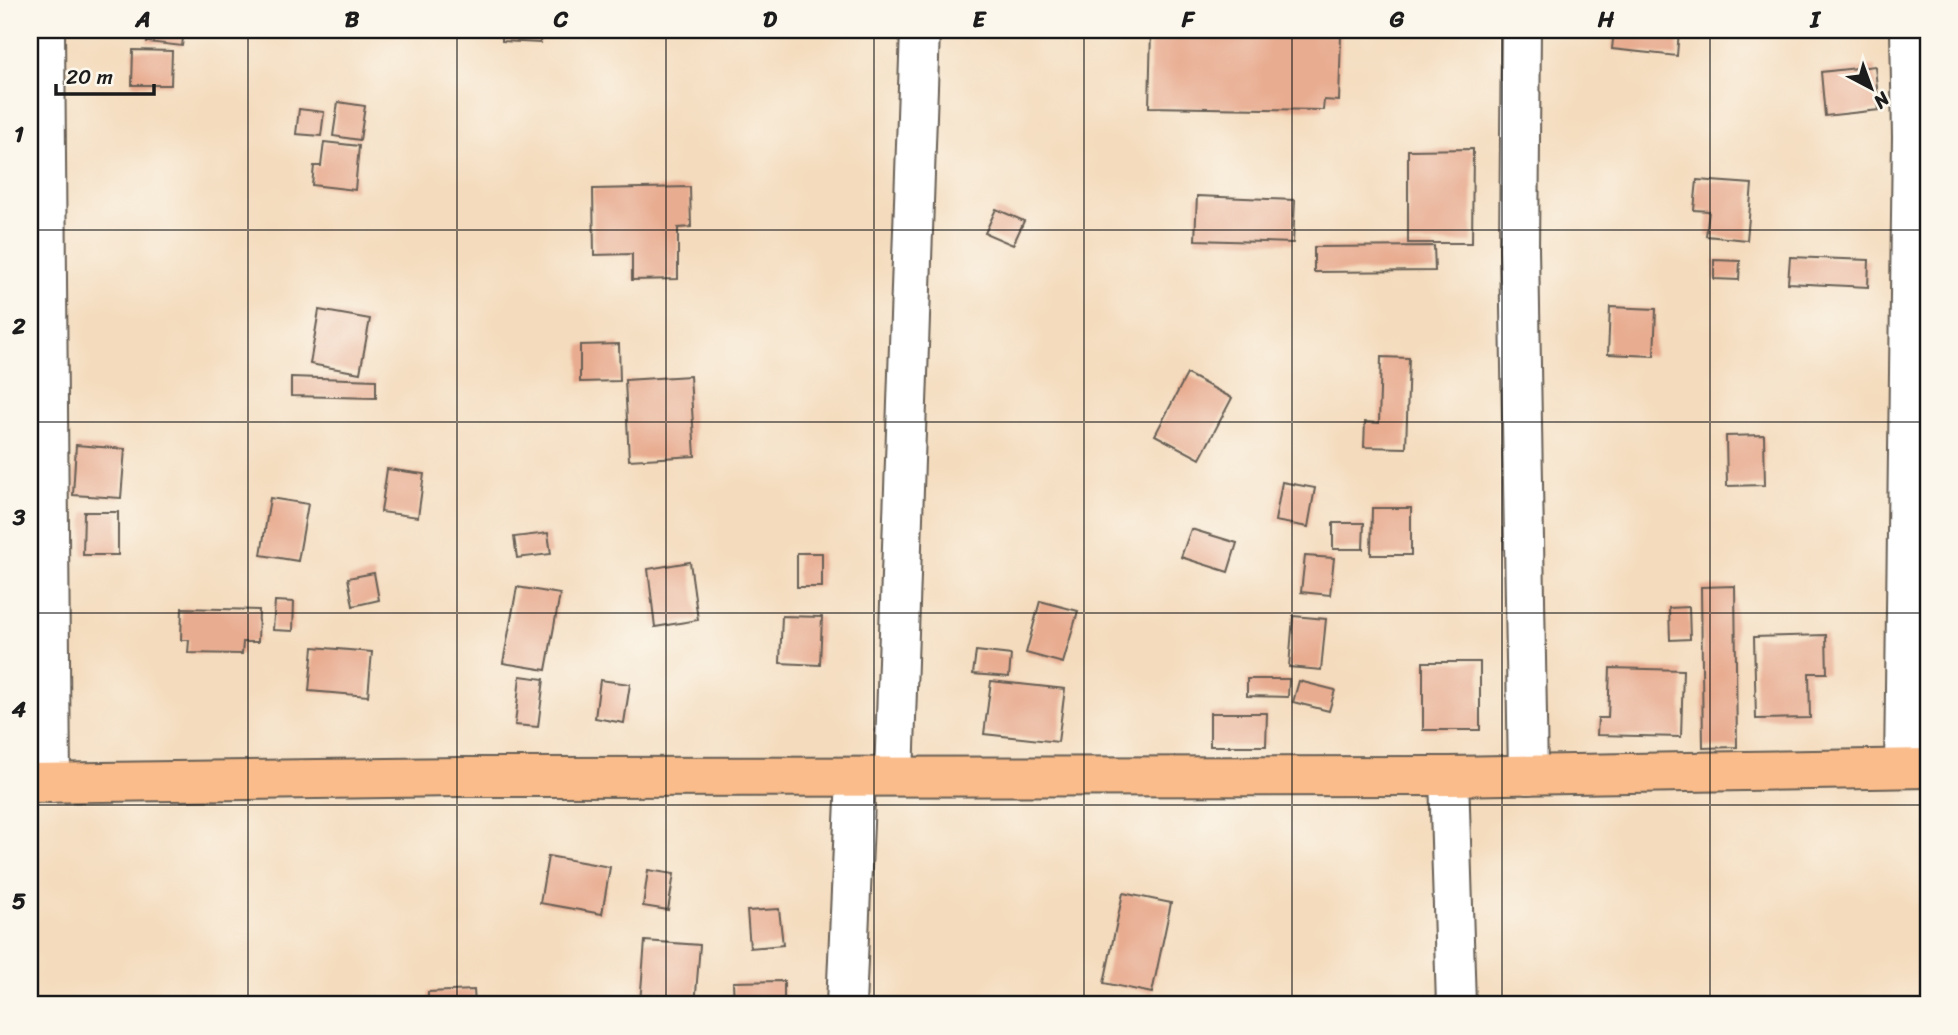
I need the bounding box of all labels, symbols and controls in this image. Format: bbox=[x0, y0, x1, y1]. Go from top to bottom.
text: A bbox=[134, 0, 151, 40]
text: B bbox=[345, 0, 360, 40]
text: C bbox=[553, 0, 569, 40]
text: D bbox=[763, 0, 778, 40]
text: E bbox=[973, 0, 988, 40]
text: F bbox=[1181, 0, 1196, 40]
text: G bbox=[1389, 0, 1405, 40]
text: H bbox=[1597, 0, 1615, 40]
text: I bbox=[1809, 0, 1821, 40]
scale bar bbox=[56, 52, 154, 96]
north arrow bbox=[1836, 52, 1906, 122]
text: 20 m bbox=[66, 58, 113, 96]
text: N bbox=[1865, 83, 1898, 118]
text: 1 bbox=[14, 114, 24, 155]
text: 2 bbox=[11, 306, 26, 347]
text: 3 bbox=[12, 497, 26, 538]
text: 4 bbox=[11, 689, 27, 730]
text: 5 bbox=[12, 881, 26, 922]

